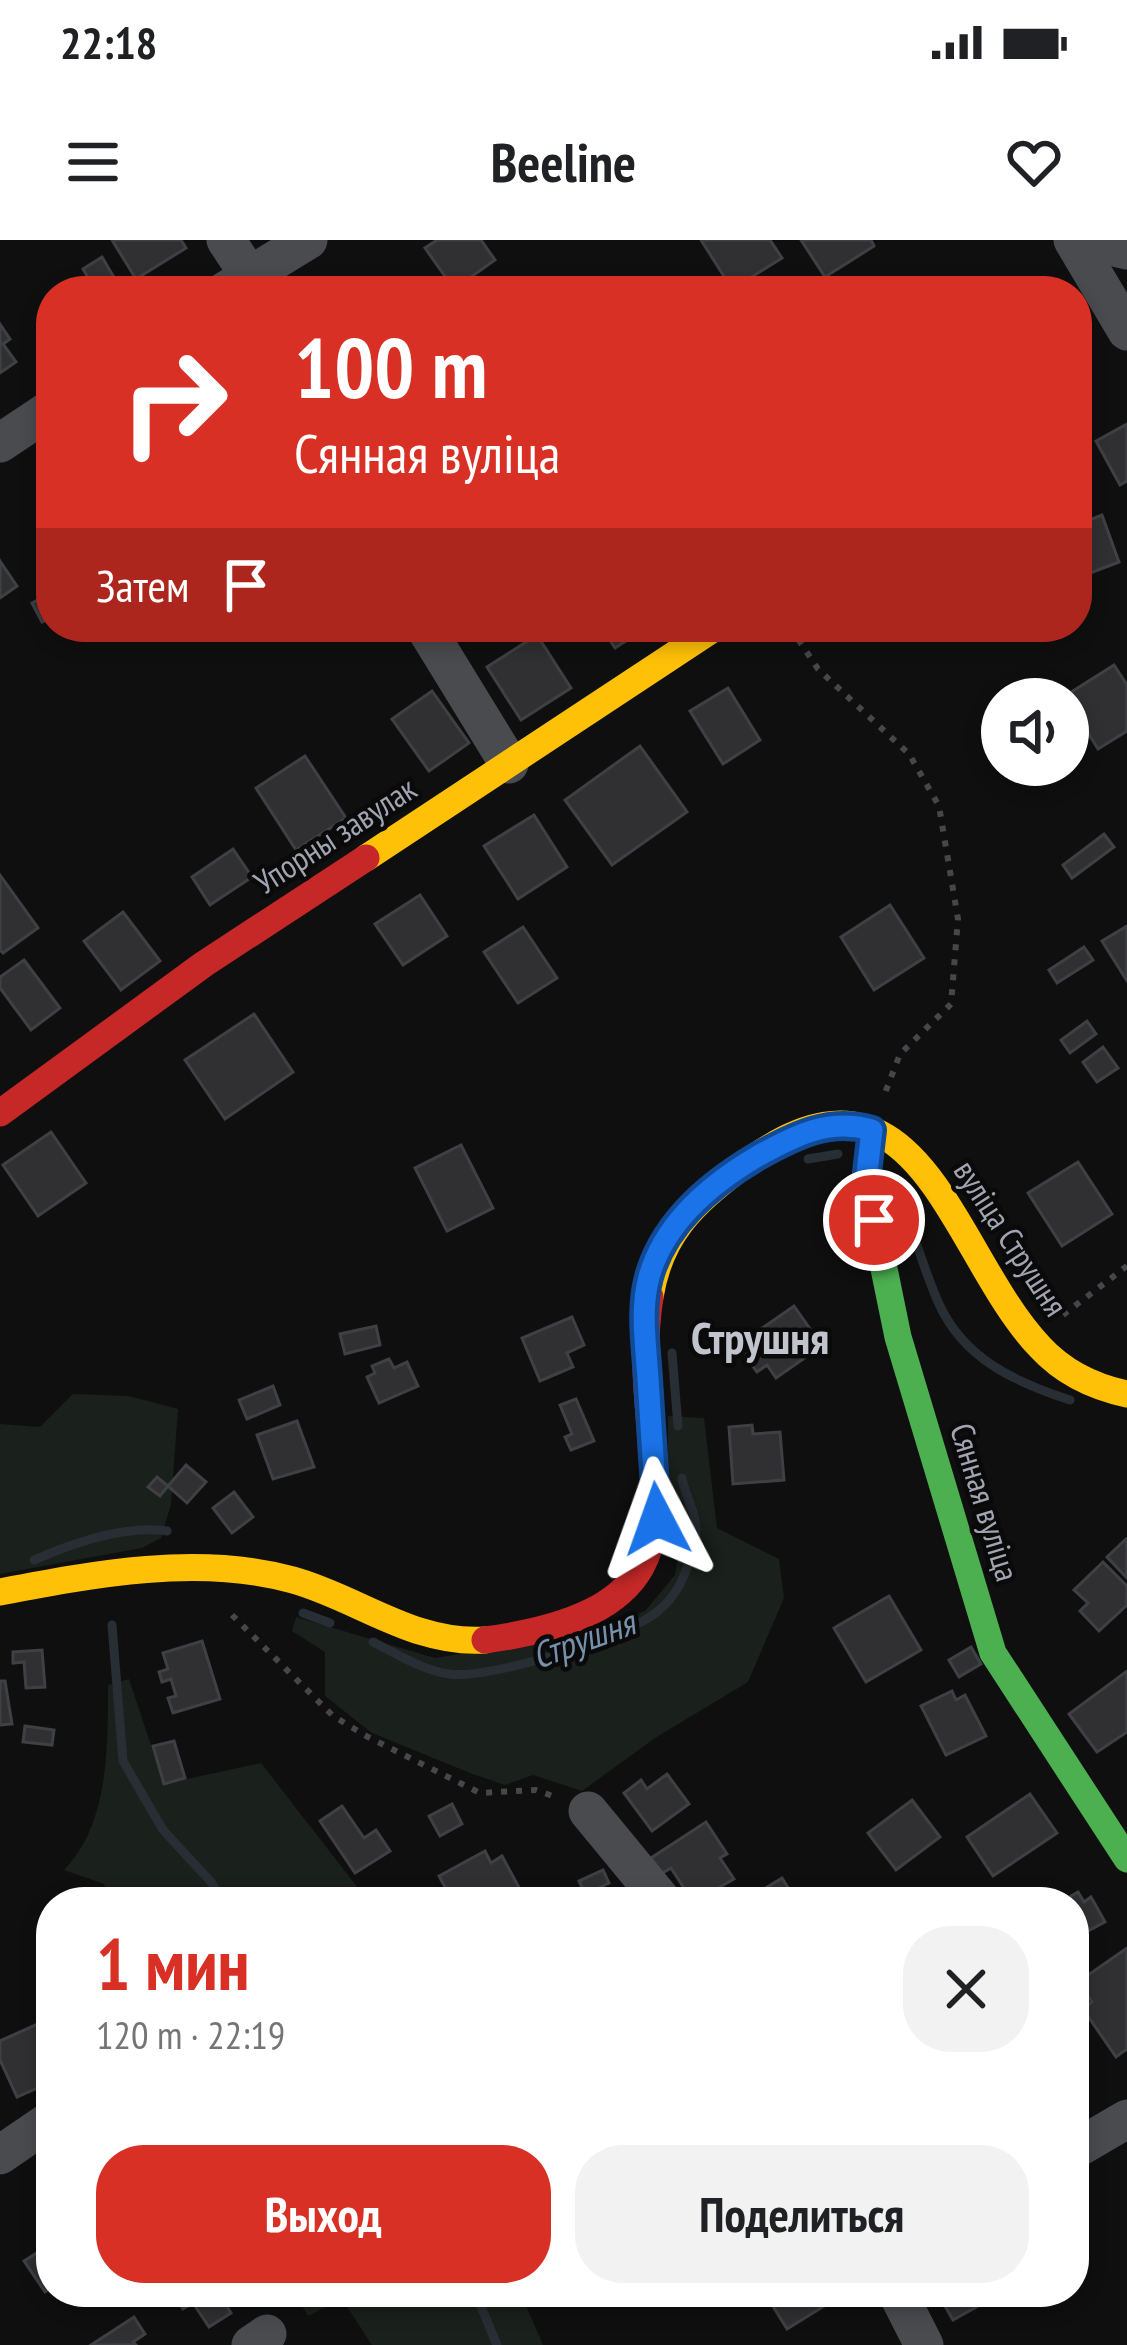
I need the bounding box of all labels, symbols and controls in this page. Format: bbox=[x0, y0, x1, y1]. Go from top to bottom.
text: 22:18 bbox=[60, 13, 157, 71]
text: Beeline bbox=[491, 127, 636, 197]
icon: menu bbox=[60, 129, 126, 195]
icon: heart bbox=[1001, 129, 1067, 195]
text: 100 m bbox=[294, 312, 487, 421]
icon: right bbox=[96, 324, 252, 480]
text: Сянная вуліца bbox=[294, 418, 560, 488]
icon: arrive bbox=[213, 552, 279, 618]
text: Затем bbox=[96, 556, 189, 614]
map controls bbox=[981, 678, 1089, 786]
button: sound bbox=[981, 678, 1089, 786]
street label: Упорны завулак bbox=[246, 766, 424, 903]
street label: вуліца Струшня bbox=[945, 1151, 1078, 1324]
pin bbox=[823, 1169, 925, 1271]
icon: arrive bbox=[841, 1187, 907, 1253]
district label: Струшня bbox=[691, 1308, 829, 1366]
street label: Сянная вуліца bbox=[941, 1418, 1030, 1586]
position arrow bbox=[594, 1456, 720, 1582]
water label: Струшня bbox=[525, 1597, 644, 1679]
text: 1 мин bbox=[96, 1917, 250, 2010]
button: close bbox=[903, 1926, 1029, 2052]
text: 120 m · 22:19 bbox=[96, 2009, 285, 2060]
button: Выход bbox=[96, 2145, 551, 2283]
button: Поделиться bbox=[575, 2145, 1029, 2283]

